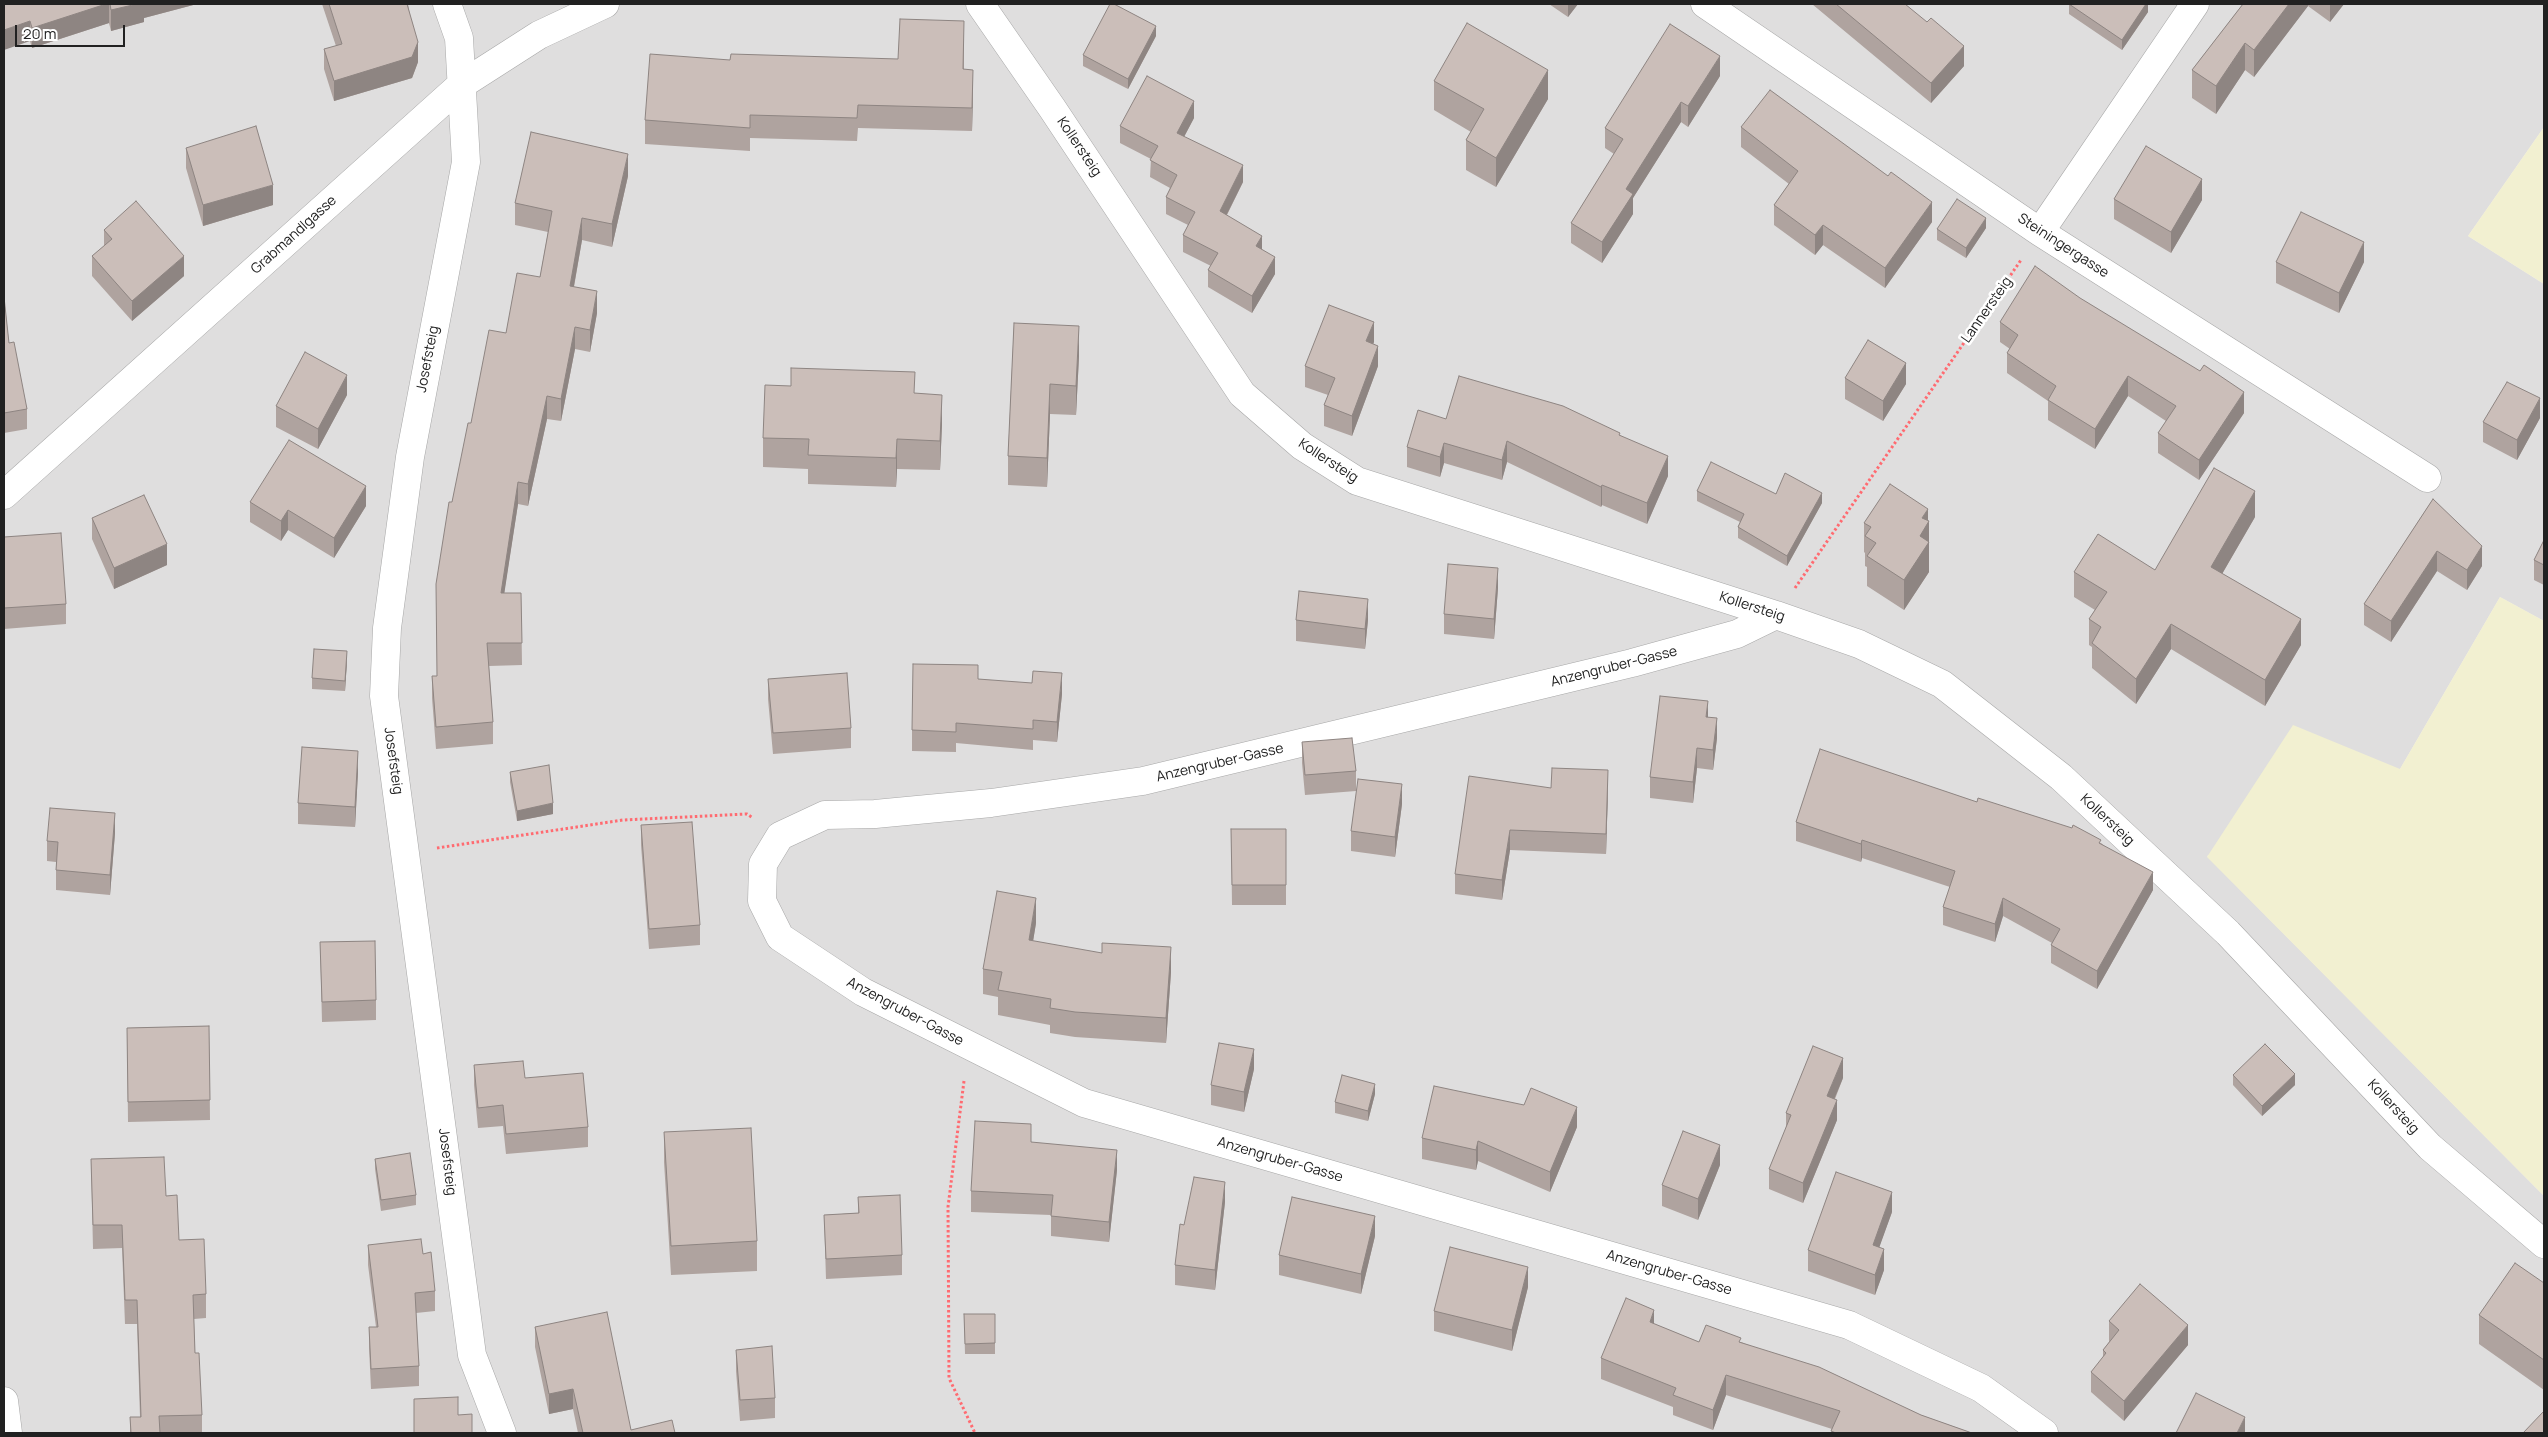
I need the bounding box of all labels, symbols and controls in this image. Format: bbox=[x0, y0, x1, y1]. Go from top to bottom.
scale bar bbox=[18, 15, 128, 47]
text: 20 m bbox=[23, 23, 56, 44]
street label: Kollersteig bbox=[1053, 114, 1105, 180]
street label: Grabmandlgasse bbox=[248, 192, 340, 278]
street label: Steiningergasse bbox=[2014, 210, 2112, 282]
street label: Lannersteig bbox=[1958, 274, 2016, 346]
street label: Josefsteig bbox=[413, 324, 443, 394]
street label: Kollersteig bbox=[1295, 435, 1361, 487]
street label: Kollersteig bbox=[1717, 589, 1787, 625]
street label: Anzengruber-Gasse bbox=[1549, 643, 1679, 691]
street label: Josefsteig bbox=[380, 726, 406, 796]
street label: Anzengruber-Gasse bbox=[1155, 740, 1285, 786]
street label: Kollersteig bbox=[2076, 791, 2138, 849]
street label: Anzengruber-Gasse bbox=[844, 974, 966, 1050]
street label: Kollersteig bbox=[2364, 1076, 2422, 1138]
street label: Josefsteig bbox=[435, 1127, 459, 1197]
street label: Anzengruber-Gasse bbox=[1215, 1134, 1345, 1186]
street label: Anzengruber-Gasse bbox=[1604, 1247, 1734, 1299]

